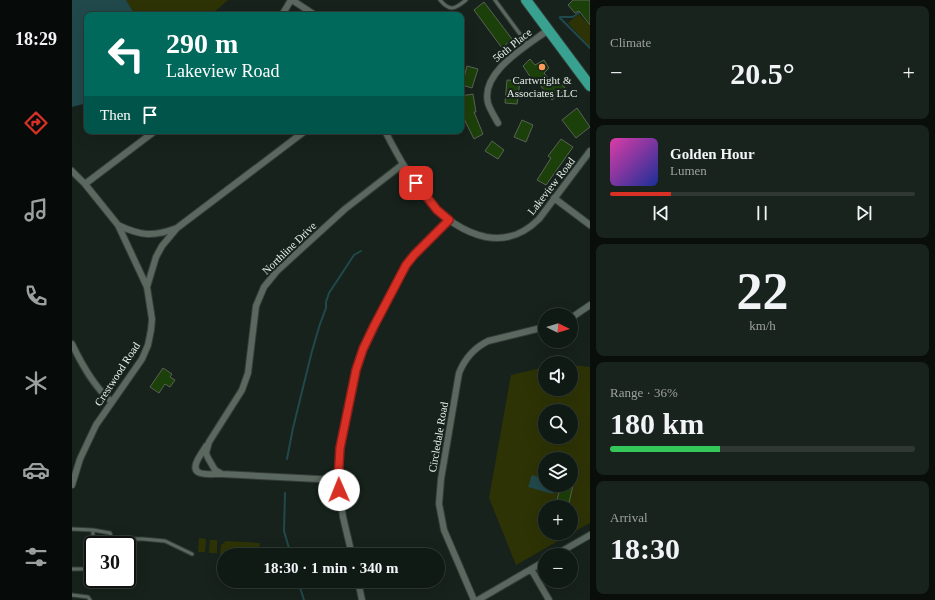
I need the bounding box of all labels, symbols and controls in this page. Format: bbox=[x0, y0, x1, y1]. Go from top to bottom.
street label: 56th Place bbox=[490, 26, 534, 64]
icon: left bbox=[100, 28, 152, 80]
text: 290 m bbox=[166, 28, 238, 59]
text: 18:29 bbox=[15, 29, 57, 49]
text: Climate bbox=[610, 35, 651, 50]
text: 20.5° bbox=[730, 57, 795, 90]
text: − bbox=[610, 60, 622, 85]
text: + bbox=[903, 60, 915, 85]
text: Lakeview Road bbox=[166, 61, 279, 81]
marker: Cartwright & Associates LLC bbox=[537, 62, 547, 72]
place label: Cartwright & Associates LLC bbox=[507, 74, 577, 99]
icon: arrive bbox=[139, 104, 161, 126]
text: Then bbox=[100, 107, 131, 123]
icon: directions bbox=[22, 109, 50, 137]
text: Golden Hour bbox=[670, 146, 755, 162]
street label: Lakeview Road bbox=[525, 155, 577, 217]
text: Lumen bbox=[670, 163, 707, 178]
pin bbox=[399, 166, 433, 200]
icon: arrive bbox=[405, 172, 427, 194]
icon: music bbox=[22, 196, 50, 224]
icon: previous bbox=[650, 202, 672, 224]
icon: pause bbox=[751, 202, 773, 224]
icon: next bbox=[853, 202, 875, 224]
street label: Northline Drive bbox=[260, 219, 318, 277]
text: 22 bbox=[737, 263, 789, 320]
icon: phone bbox=[22, 282, 50, 310]
north arrow bbox=[538, 308, 578, 348]
map controls bbox=[538, 308, 578, 588]
text: km/h bbox=[749, 318, 776, 333]
street label: Crestwood Road bbox=[92, 339, 142, 408]
button: sound bbox=[538, 356, 578, 396]
icon: climate bbox=[22, 369, 50, 397]
text: Range · 36% bbox=[610, 385, 678, 400]
street label: Circledale Road bbox=[426, 400, 450, 473]
button: search bbox=[538, 404, 578, 444]
text: 180 km bbox=[610, 407, 704, 440]
button: layers bbox=[538, 452, 578, 492]
icon: car bbox=[22, 456, 50, 484]
position arrow bbox=[318, 469, 360, 511]
button: + bbox=[538, 500, 578, 540]
text: Arrival bbox=[610, 510, 648, 525]
text: 18:30 bbox=[610, 532, 680, 565]
speed limit sign: 30 bbox=[84, 536, 136, 588]
icon: filters bbox=[22, 543, 50, 571]
button: − bbox=[538, 548, 578, 588]
text: 18:30 · 1 min · 340 m bbox=[264, 560, 399, 576]

